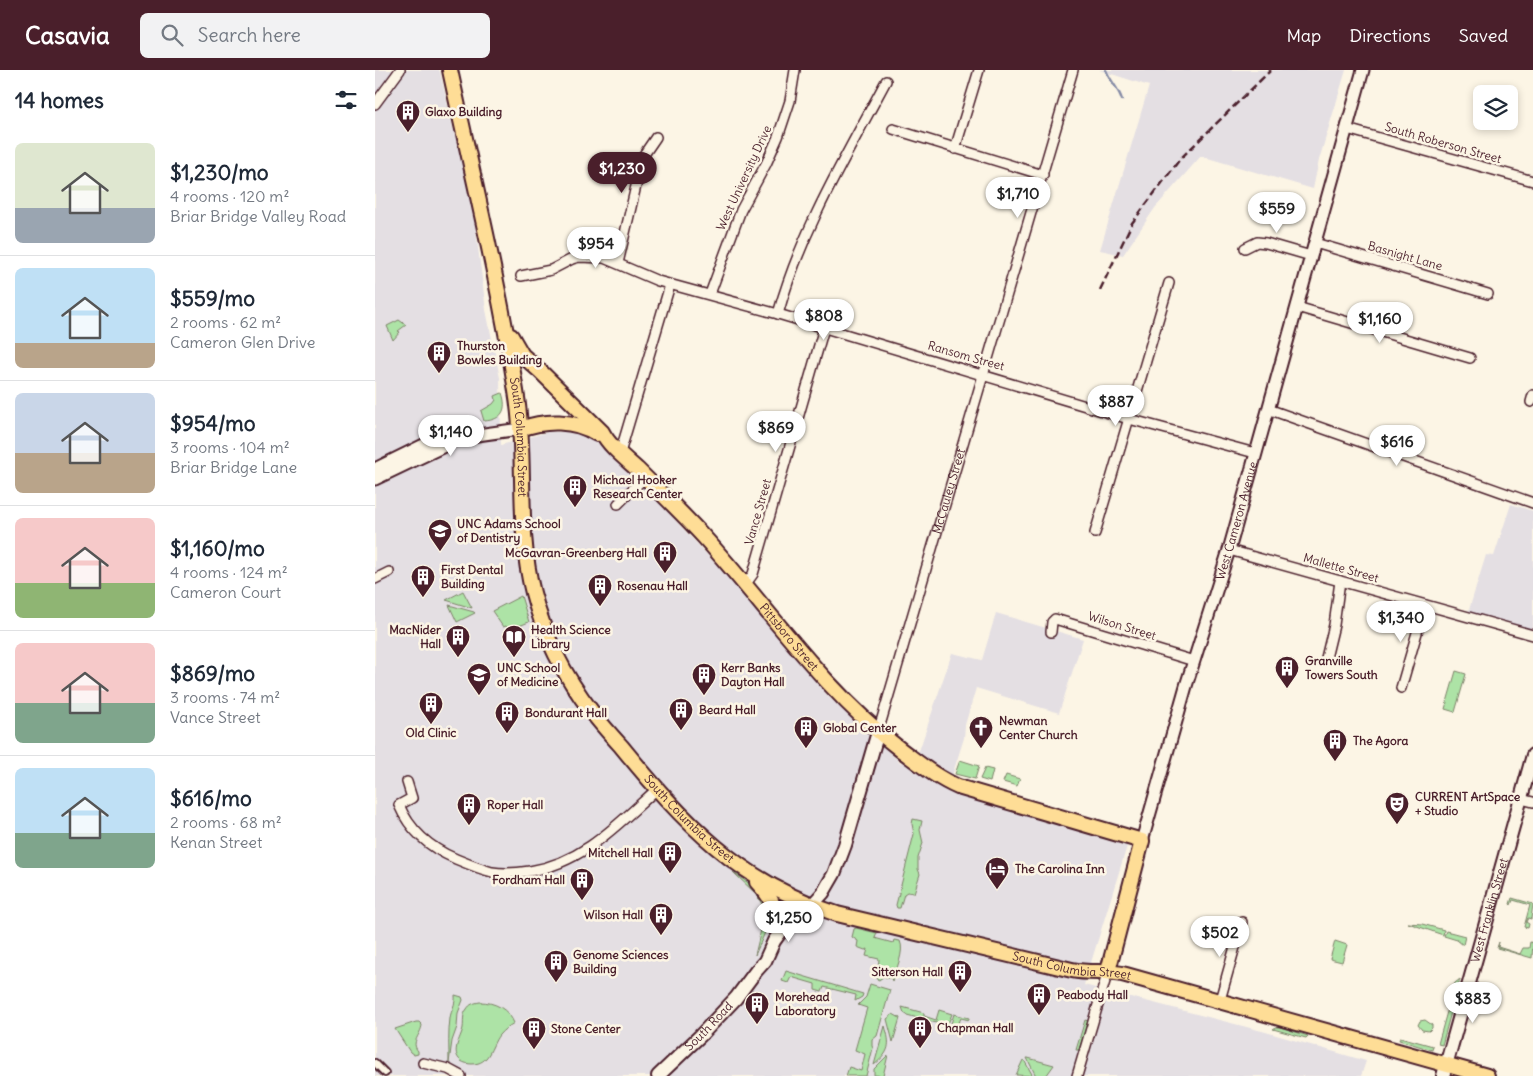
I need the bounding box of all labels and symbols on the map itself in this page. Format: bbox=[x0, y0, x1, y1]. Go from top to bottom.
building icon: Glaxo Building bbox=[395, 99, 421, 133]
place label: Glaxo Building bbox=[425, 104, 502, 120]
street label: South Roberson Street bbox=[1383, 119, 1503, 166]
street label: West University Drive bbox=[713, 123, 775, 233]
pin: $1,230 bbox=[581, 152, 663, 194]
pin: $1,710 bbox=[977, 176, 1059, 219]
pin: $559 bbox=[1247, 191, 1307, 234]
pin: $954 bbox=[566, 226, 626, 269]
street label: Basnight Lane bbox=[1366, 238, 1444, 273]
pin: $808 bbox=[794, 298, 854, 341]
pin: $1,160 bbox=[1339, 302, 1421, 344]
street label: Ransom Street bbox=[926, 337, 1006, 374]
place label: Thurston Bowles Building bbox=[457, 338, 542, 368]
building icon: Thurston Bowles Building bbox=[426, 340, 452, 374]
street label: South Columbia Street bbox=[507, 376, 530, 497]
pin: $887 bbox=[1086, 384, 1146, 427]
pin: $869 bbox=[746, 410, 806, 453]
pin: $1,140 bbox=[410, 414, 492, 457]
pin: $616 bbox=[1367, 424, 1427, 467]
street label: McCauley Street bbox=[929, 447, 968, 535]
street label: West Cameron Avenue bbox=[1212, 460, 1260, 582]
place label: Michael Hooker Research Center bbox=[593, 472, 683, 501]
building icon: Michael Hooker Research Center bbox=[562, 474, 588, 508]
street label: Vance Street bbox=[741, 477, 774, 547]
place label: UNC Adams School of Dentistry bbox=[457, 516, 561, 546]
school or university icon: UNC Adams School of Dentistry bbox=[427, 518, 453, 552]
building icon: McGavran-Greenberg Hall bbox=[652, 540, 678, 574]
place label: McGavran-Greenberg Hall bbox=[505, 545, 647, 561]
street label: Mallette Street bbox=[1302, 550, 1381, 585]
place label: First Dental Building bbox=[441, 562, 503, 592]
building icon: First Dental Building bbox=[410, 564, 436, 598]
building icon: Rosenau Hall bbox=[587, 573, 613, 607]
place label: Rosenau Hall bbox=[617, 578, 688, 593]
street label: Pittsboro Street bbox=[757, 600, 822, 674]
pin: $1,340 bbox=[1360, 600, 1442, 643]
street label: Wilson Street bbox=[1086, 608, 1158, 643]
place label: MacNider Hall bbox=[389, 622, 441, 651]
place label: Health Science Library bbox=[531, 622, 611, 652]
building icon: MacNider Hall bbox=[445, 624, 471, 658]
library icon: Health Science Library bbox=[501, 624, 527, 658]
place label: Granville Towers South bbox=[1305, 653, 1378, 682]
building icon: Granville Towers South bbox=[1274, 655, 1300, 689]
place label: UNC School of Medicine bbox=[497, 660, 560, 689]
place label: Kerr Banks Dayton Hall bbox=[721, 660, 785, 690]
school or university icon: UNC School of Medicine bbox=[466, 662, 492, 696]
building icon: Kerr Banks Dayton Hall bbox=[691, 662, 717, 696]
building icon: Old Clinic bbox=[418, 691, 444, 725]
building icon: Beard Hall bbox=[668, 697, 694, 731]
building icon: Bondurant Hall bbox=[494, 700, 520, 734]
place label: Beard Hall bbox=[699, 702, 756, 717]
place label: Bondurant Hall bbox=[525, 705, 607, 720]
place label: Newman Center Church bbox=[999, 713, 1078, 742]
building icon: Global Center bbox=[793, 715, 819, 749]
church icon: Newman Center Church bbox=[968, 715, 994, 749]
place label: Global Center bbox=[823, 720, 896, 735]
place label: Old Clinic bbox=[406, 725, 456, 740]
building icon: The Agora bbox=[1322, 728, 1348, 762]
place label: The Agora bbox=[1353, 733, 1408, 749]
street label: South Columbia Street bbox=[641, 771, 737, 866]
place label: CURRENT ArtSpace + Studio bbox=[1415, 789, 1521, 818]
theatre icon: CURRENT ArtSpace + Studio bbox=[1384, 791, 1410, 825]
building icon: Roper Hall bbox=[456, 792, 482, 826]
place label: Roper Hall bbox=[487, 797, 543, 813]
building icon: Mitchell Hall bbox=[657, 840, 683, 874]
place label: Mitchell Hall bbox=[588, 845, 653, 860]
hotel icon: The Carolina Inn bbox=[984, 856, 1010, 890]
street label: West Franklin Street bbox=[1467, 856, 1511, 964]
place label: The Carolina Inn bbox=[1015, 861, 1105, 876]
building icon: Fordham Hall bbox=[569, 867, 595, 901]
place label: Fordham Hall bbox=[492, 872, 565, 887]
pin: $1,250 bbox=[748, 900, 830, 943]
building icon: Wilson Hall bbox=[648, 902, 674, 936]
place label: Wilson Hall bbox=[584, 907, 643, 922]
pin: $502 bbox=[1190, 916, 1250, 958]
place label: Genome Sciences Building bbox=[573, 947, 669, 977]
street label: South Columbia Street bbox=[1011, 948, 1133, 983]
building icon: Genome Sciences Building bbox=[543, 949, 569, 983]
building icon: Sitterson Hall bbox=[947, 959, 973, 993]
place label: Sitterson Hall bbox=[871, 964, 943, 979]
building icon: Peabody Hall bbox=[1026, 982, 1052, 1016]
pin: $883 bbox=[1443, 982, 1503, 1024]
place label: Peabody Hall bbox=[1057, 987, 1128, 1003]
place label: Morehead Laboratory bbox=[775, 989, 836, 1019]
building icon: Morehead Laboratory bbox=[744, 991, 770, 1025]
street label: South Road bbox=[681, 998, 736, 1054]
building icon: Chapman Hall bbox=[907, 1015, 933, 1049]
building icon: Stone Center bbox=[521, 1016, 547, 1050]
place label: Chapman Hall bbox=[937, 1020, 1014, 1036]
place label: Stone Center bbox=[551, 1021, 621, 1036]

